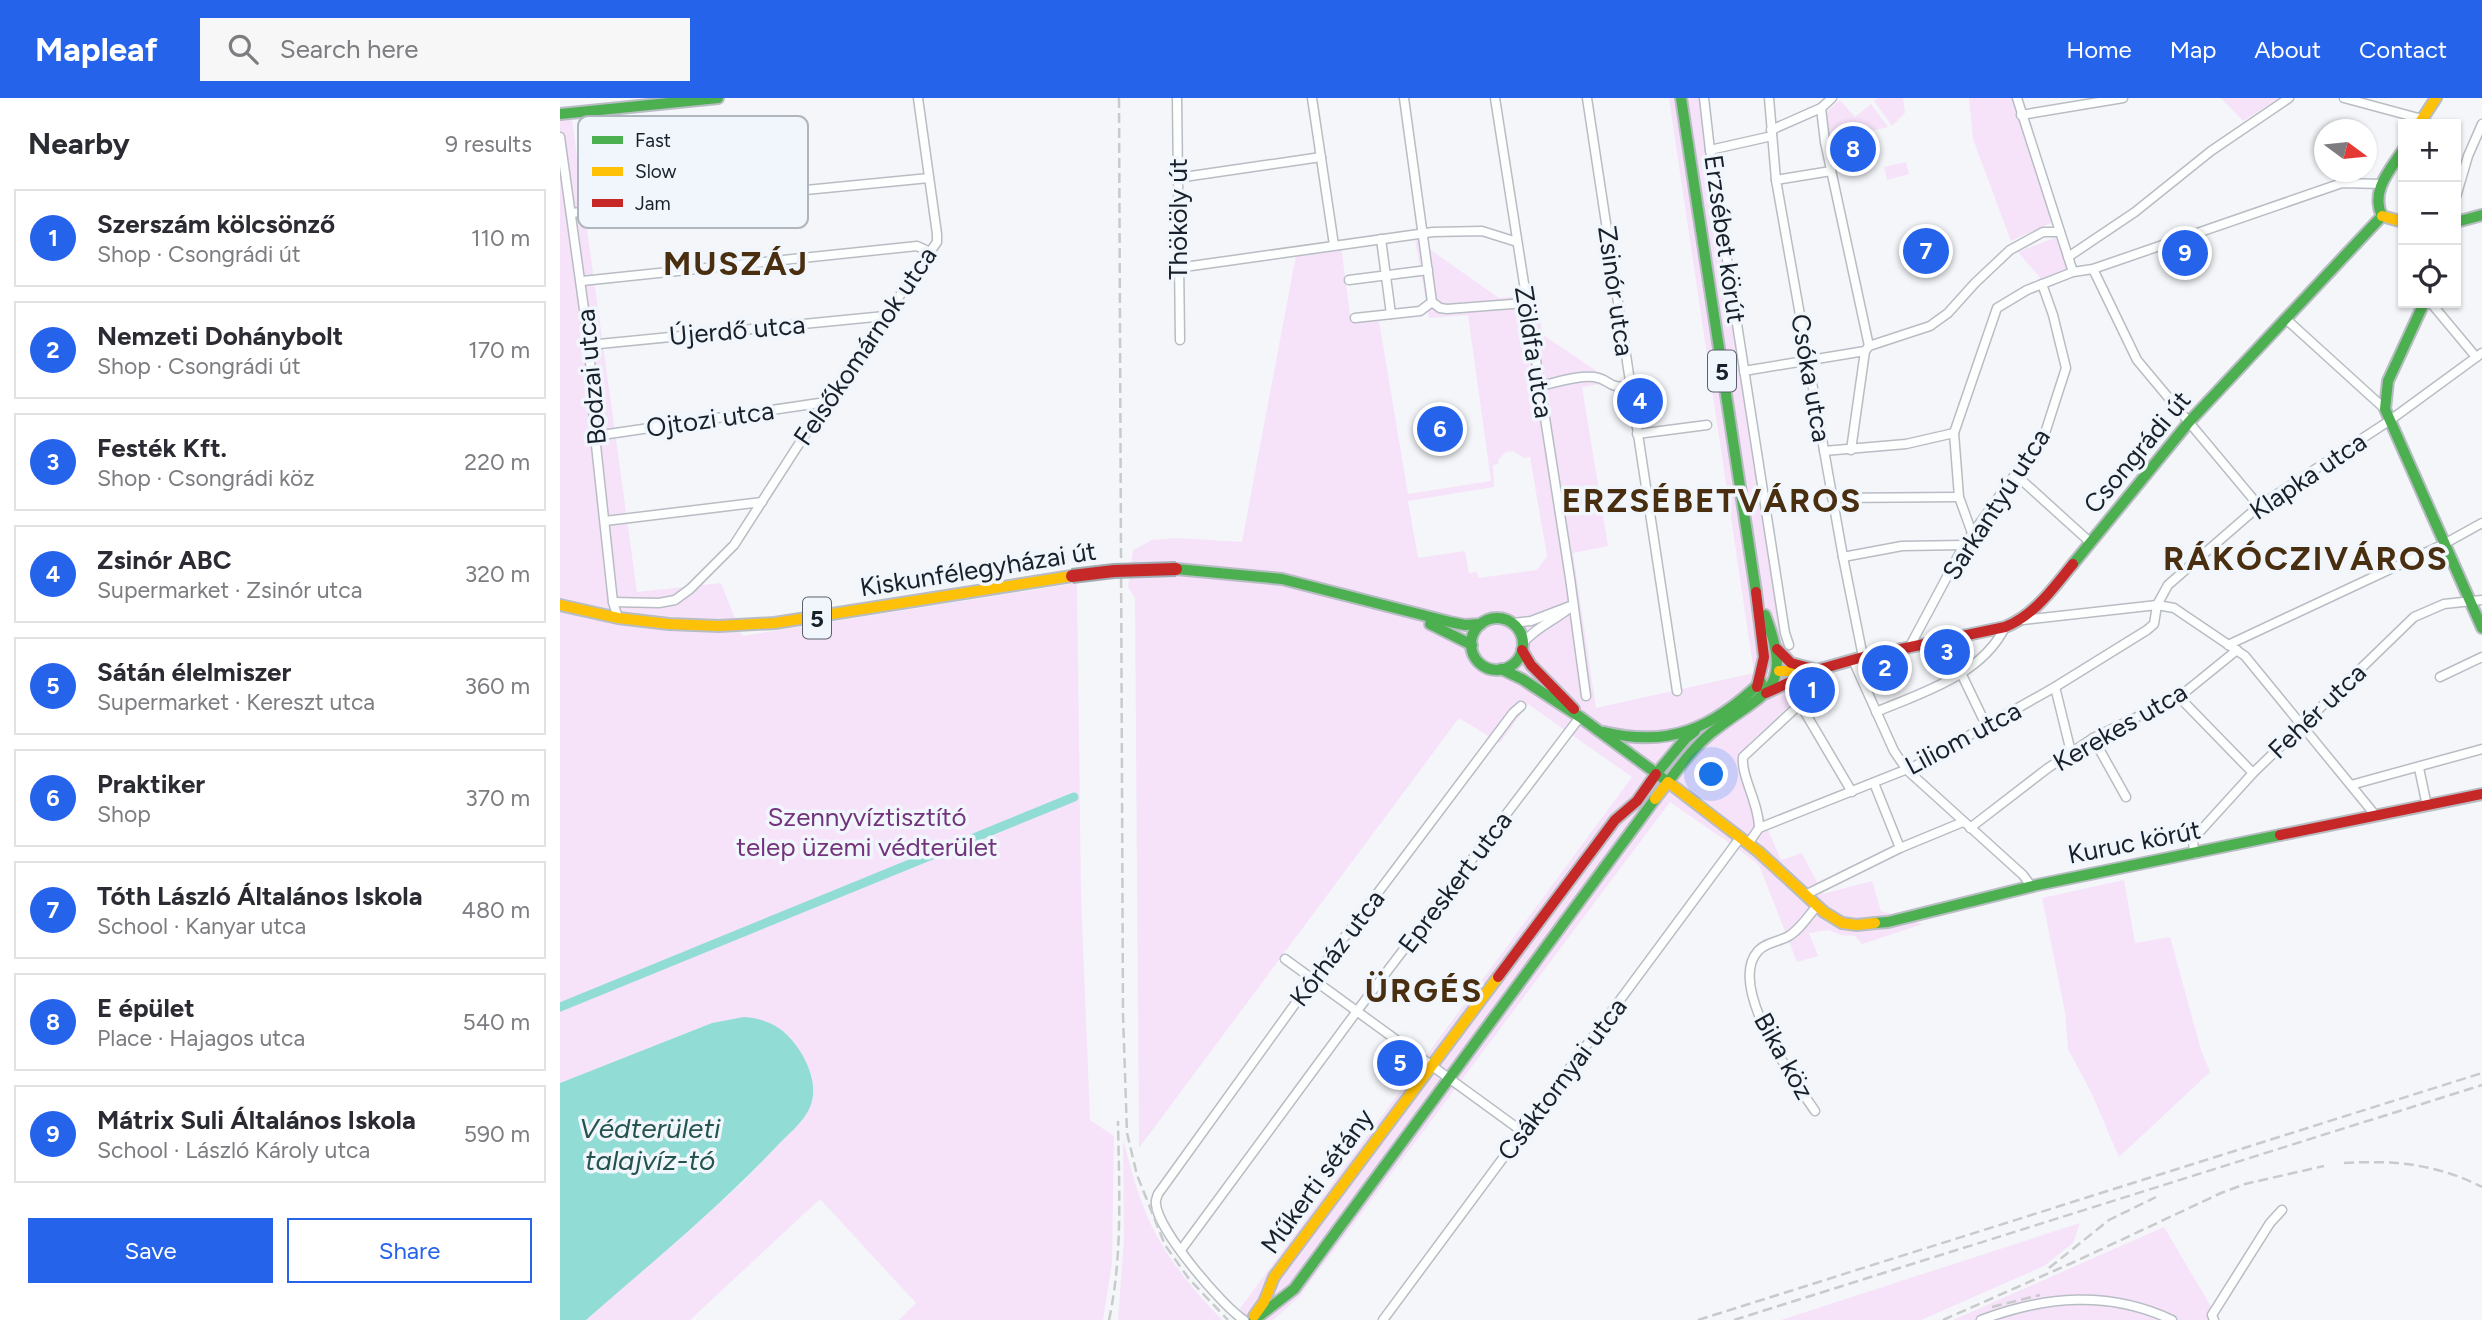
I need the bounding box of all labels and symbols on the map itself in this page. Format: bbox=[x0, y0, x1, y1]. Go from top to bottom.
legend bbox=[578, 116, 808, 228]
north arrow bbox=[2314, 119, 2377, 182]
pin: 8 bbox=[1830, 123, 1876, 175]
text: Fast bbox=[635, 129, 671, 152]
street label: Erzsébet körút bbox=[1697, 153, 1753, 325]
street label: Thököly út bbox=[1162, 158, 1194, 280]
text: Slow bbox=[635, 160, 677, 183]
text: Jam bbox=[635, 192, 671, 215]
street label: Zsinór utca bbox=[1591, 224, 1641, 358]
pin: 7 bbox=[1903, 225, 1949, 277]
pin: 9 bbox=[2162, 227, 2208, 279]
street label: Felsőkomárnok utca bbox=[787, 241, 943, 451]
district label: MUSZÁJ bbox=[663, 244, 809, 283]
street label: Zöldfa utca bbox=[1508, 284, 1560, 420]
street label: Bodzai utca bbox=[569, 308, 613, 446]
street label: Újerdő utca bbox=[668, 308, 806, 352]
street label: Csóka utca bbox=[1784, 311, 1838, 445]
road number: 5 bbox=[1708, 350, 1736, 392]
pin: 4 bbox=[1617, 375, 1663, 427]
street label: Csongrádi út bbox=[2077, 384, 2197, 520]
street label: Ojtozi utca bbox=[644, 394, 776, 444]
pin: 6 bbox=[1417, 403, 1463, 455]
street label: Sarkantyú utca bbox=[1935, 422, 2057, 586]
street label: Klapka utca bbox=[2244, 425, 2372, 527]
district label: ERZSÉBETVÁROS bbox=[1562, 481, 1862, 520]
street label: Kiskunfélegyházai út bbox=[858, 534, 1099, 603]
district label: RÁKÓCZIVÁROS bbox=[2163, 539, 2449, 578]
road number: 5 bbox=[803, 598, 831, 638]
pin: 3 bbox=[1924, 626, 1970, 678]
pin: 2 bbox=[1862, 642, 1908, 694]
street label: Fehér utca bbox=[2261, 657, 2373, 765]
pin: 1 bbox=[1789, 664, 1835, 716]
street label: Kerekes utca bbox=[2047, 676, 2193, 778]
street label: Liliom utca bbox=[1900, 694, 2026, 782]
your location bbox=[1694, 757, 1728, 791]
park label: Szennyvíztisztító telep üzemi védterület bbox=[736, 801, 998, 863]
street label: Epreskert utca bbox=[1391, 805, 1519, 959]
street label: Kuruc körút bbox=[2065, 813, 2203, 871]
street label: Kórház utca bbox=[1283, 883, 1391, 1013]
district label: ÜRGÉS bbox=[1365, 971, 1483, 1010]
street label: Csáktornyai utca bbox=[1490, 991, 1634, 1167]
street label: Bika köz bbox=[1747, 1007, 1821, 1105]
pin: 5 bbox=[1377, 1037, 1423, 1089]
street label: Műkerti sétány bbox=[1254, 1102, 1381, 1260]
water label: Védterületi talajvíz-tó bbox=[579, 1111, 721, 1177]

